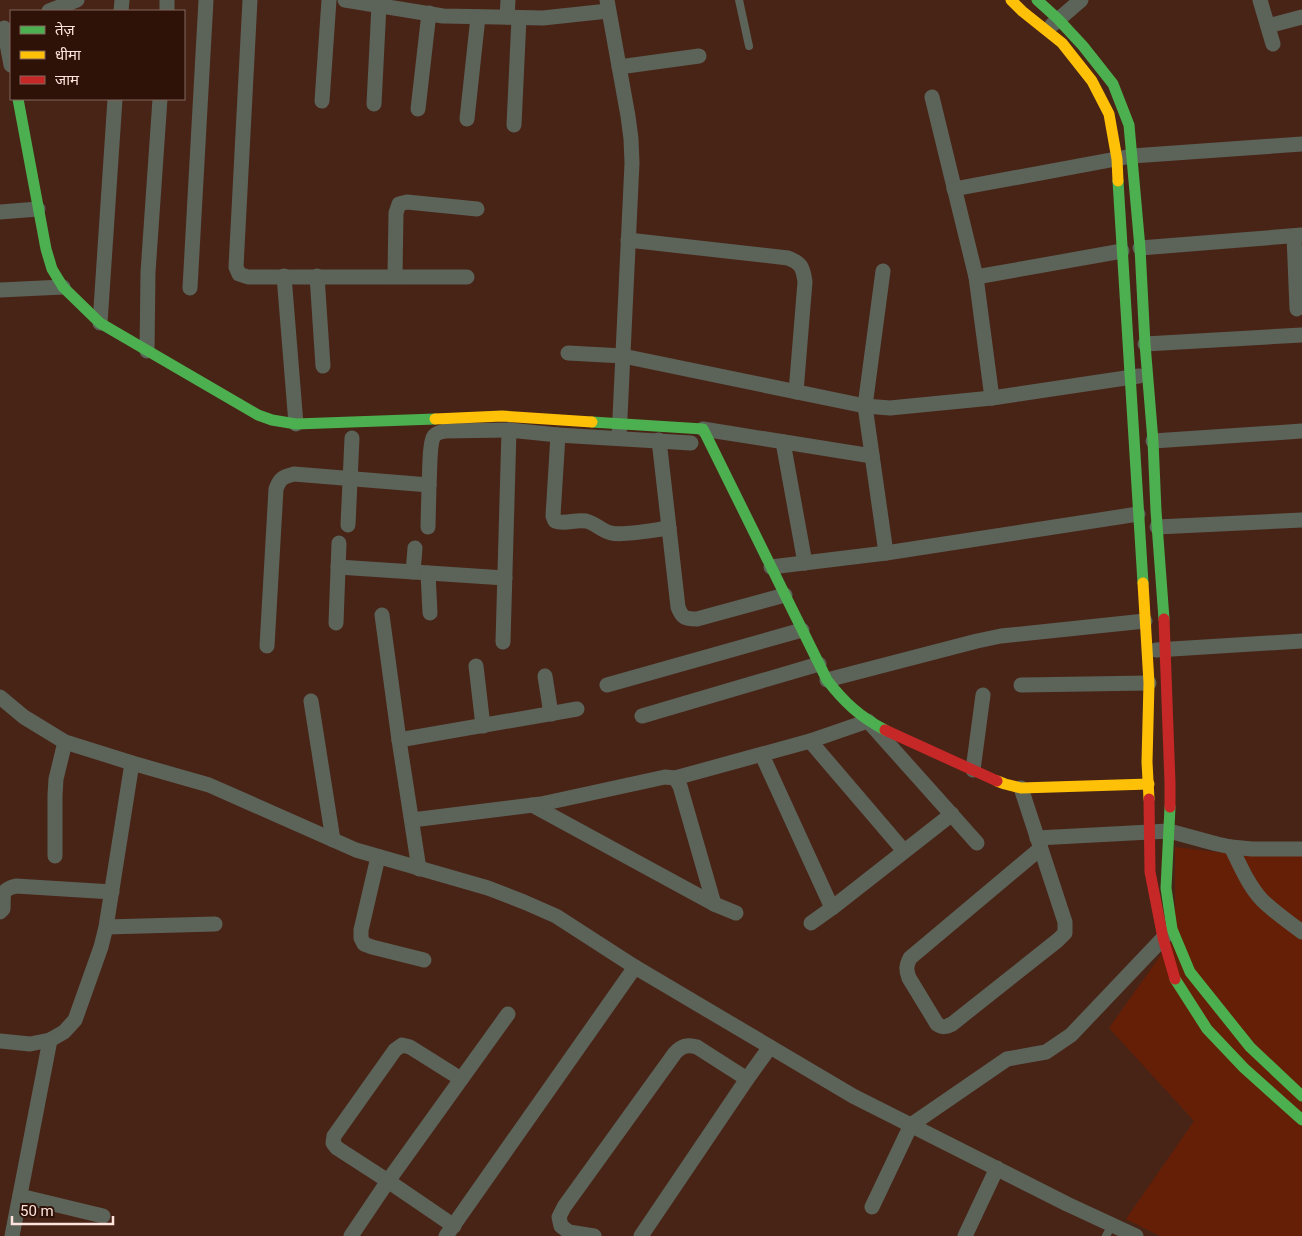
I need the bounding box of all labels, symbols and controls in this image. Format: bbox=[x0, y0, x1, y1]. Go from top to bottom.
legend bbox=[10, 10, 185, 100]
text: तेज़ bbox=[55, 21, 76, 39]
text: धीमा bbox=[55, 46, 82, 64]
text: जाम bbox=[55, 71, 80, 89]
scale bar bbox=[12, 1194, 114, 1226]
text: 50 m bbox=[20, 1202, 54, 1220]

